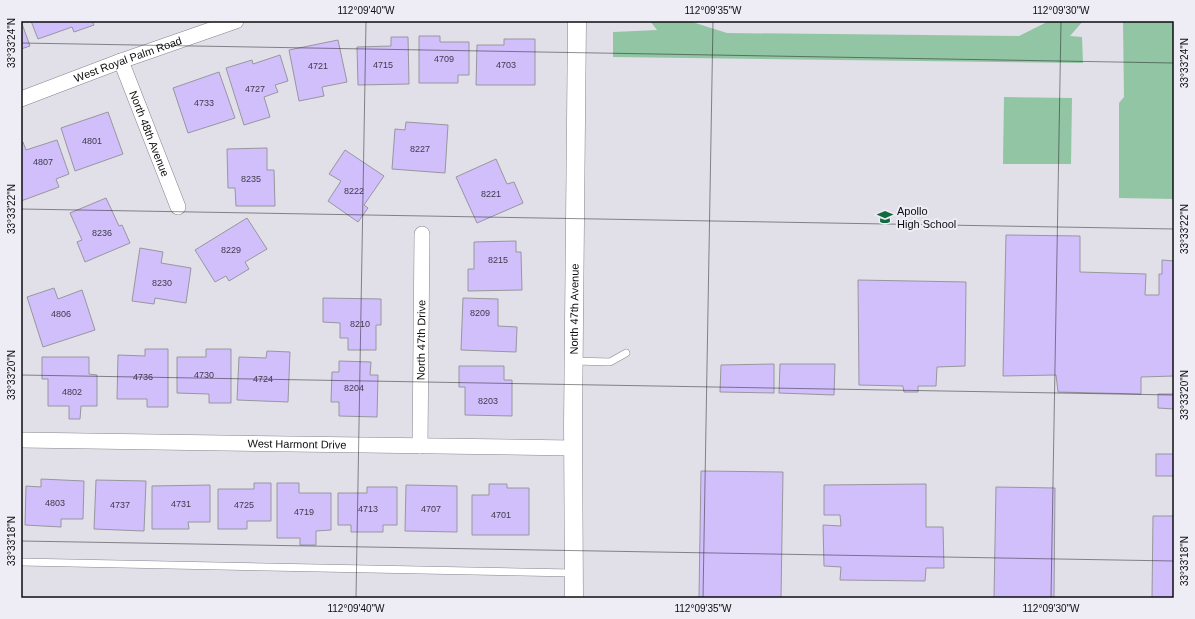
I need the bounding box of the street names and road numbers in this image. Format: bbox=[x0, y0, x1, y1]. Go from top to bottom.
street label: West Royal Palm Road bbox=[72, 34, 183, 84]
street label: North 48th Avenue bbox=[127, 89, 172, 178]
street label: North 47th Avenue bbox=[568, 263, 581, 355]
street label: North 47th Drive bbox=[415, 300, 427, 380]
street label: West Harmont Drive bbox=[247, 437, 347, 451]

